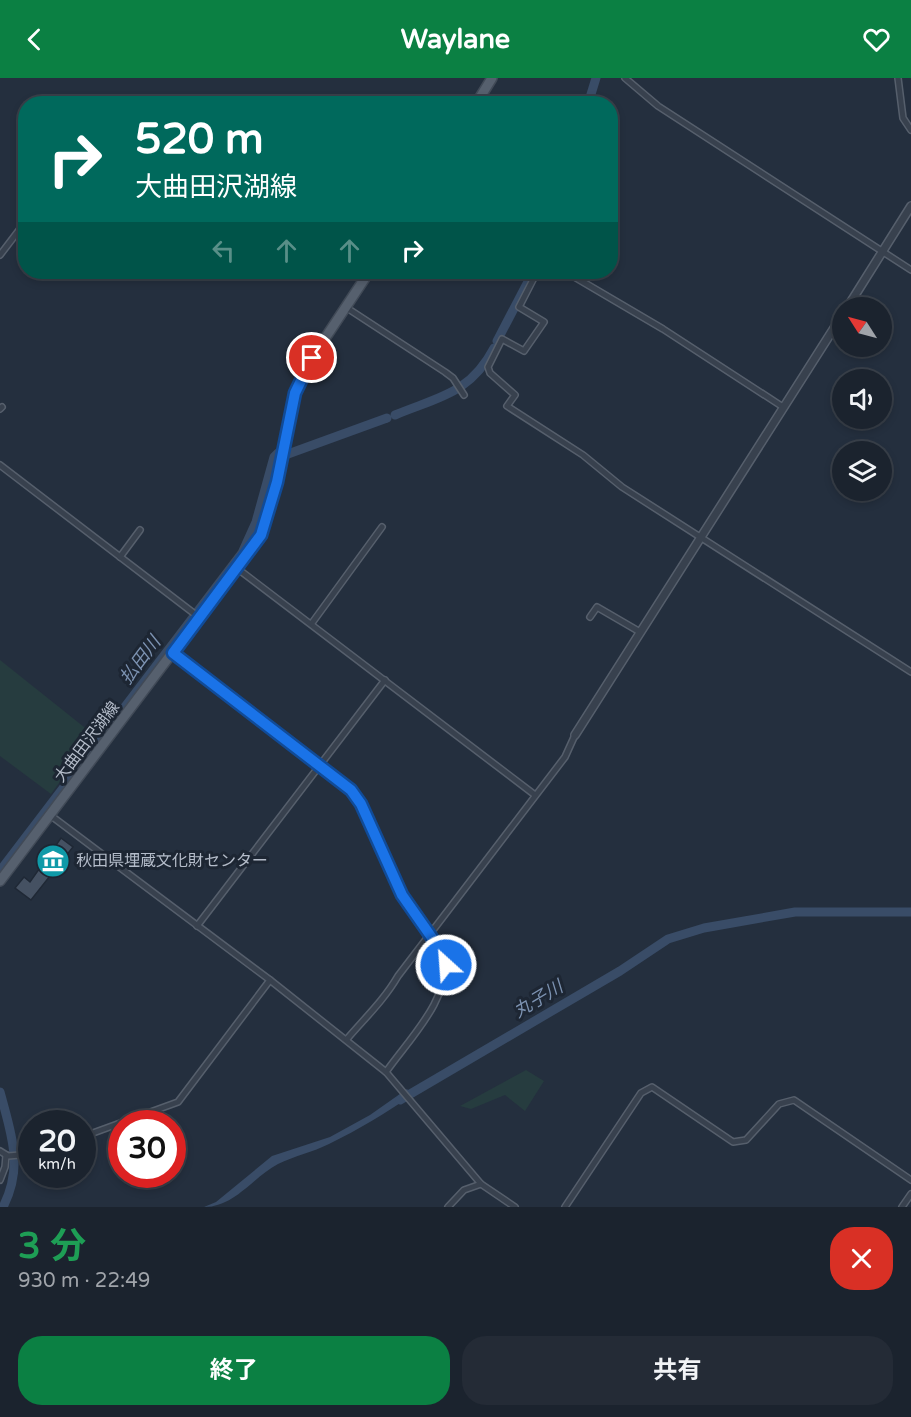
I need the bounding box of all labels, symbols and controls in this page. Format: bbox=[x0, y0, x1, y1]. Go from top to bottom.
icon: back bbox=[18, 23, 51, 56]
text: Waylane bbox=[401, 23, 510, 56]
icon: heart bbox=[860, 23, 893, 56]
text: 520 m bbox=[135, 114, 264, 165]
icon: right bbox=[36, 120, 114, 198]
text: 大曲田沢湖線 bbox=[135, 171, 297, 204]
icon: left bbox=[207, 234, 240, 267]
icon: ahead bbox=[270, 234, 303, 267]
icon: ahead bbox=[333, 234, 366, 267]
icon: right bbox=[396, 234, 429, 267]
north arrow bbox=[832, 297, 892, 357]
map controls bbox=[832, 297, 892, 501]
pin bbox=[286, 332, 337, 383]
icon: arrive bbox=[295, 341, 328, 374]
button: sound bbox=[832, 369, 892, 429]
button: layers bbox=[832, 441, 892, 501]
water label: 払田川 bbox=[115, 630, 166, 688]
street label: 大曲田沢湖線 bbox=[50, 698, 124, 786]
museum icon: 秋田県埋蔵文化財センター bbox=[35, 843, 71, 879]
place label: 秋田県埋蔵文化財センター bbox=[76, 851, 268, 871]
position arrow bbox=[414, 933, 478, 997]
water label: 丸子川 bbox=[509, 975, 569, 1022]
speed limit sign: 30 bbox=[108, 1110, 186, 1188]
text: 20 bbox=[38, 1123, 76, 1160]
text: km/h bbox=[38, 1155, 76, 1173]
text: 3 分 bbox=[18, 1225, 86, 1268]
button: close bbox=[830, 1227, 893, 1290]
text: 930 m · 22:49 bbox=[18, 1269, 150, 1293]
button: 終了 bbox=[18, 1336, 450, 1405]
button: 共有 bbox=[462, 1336, 893, 1405]

